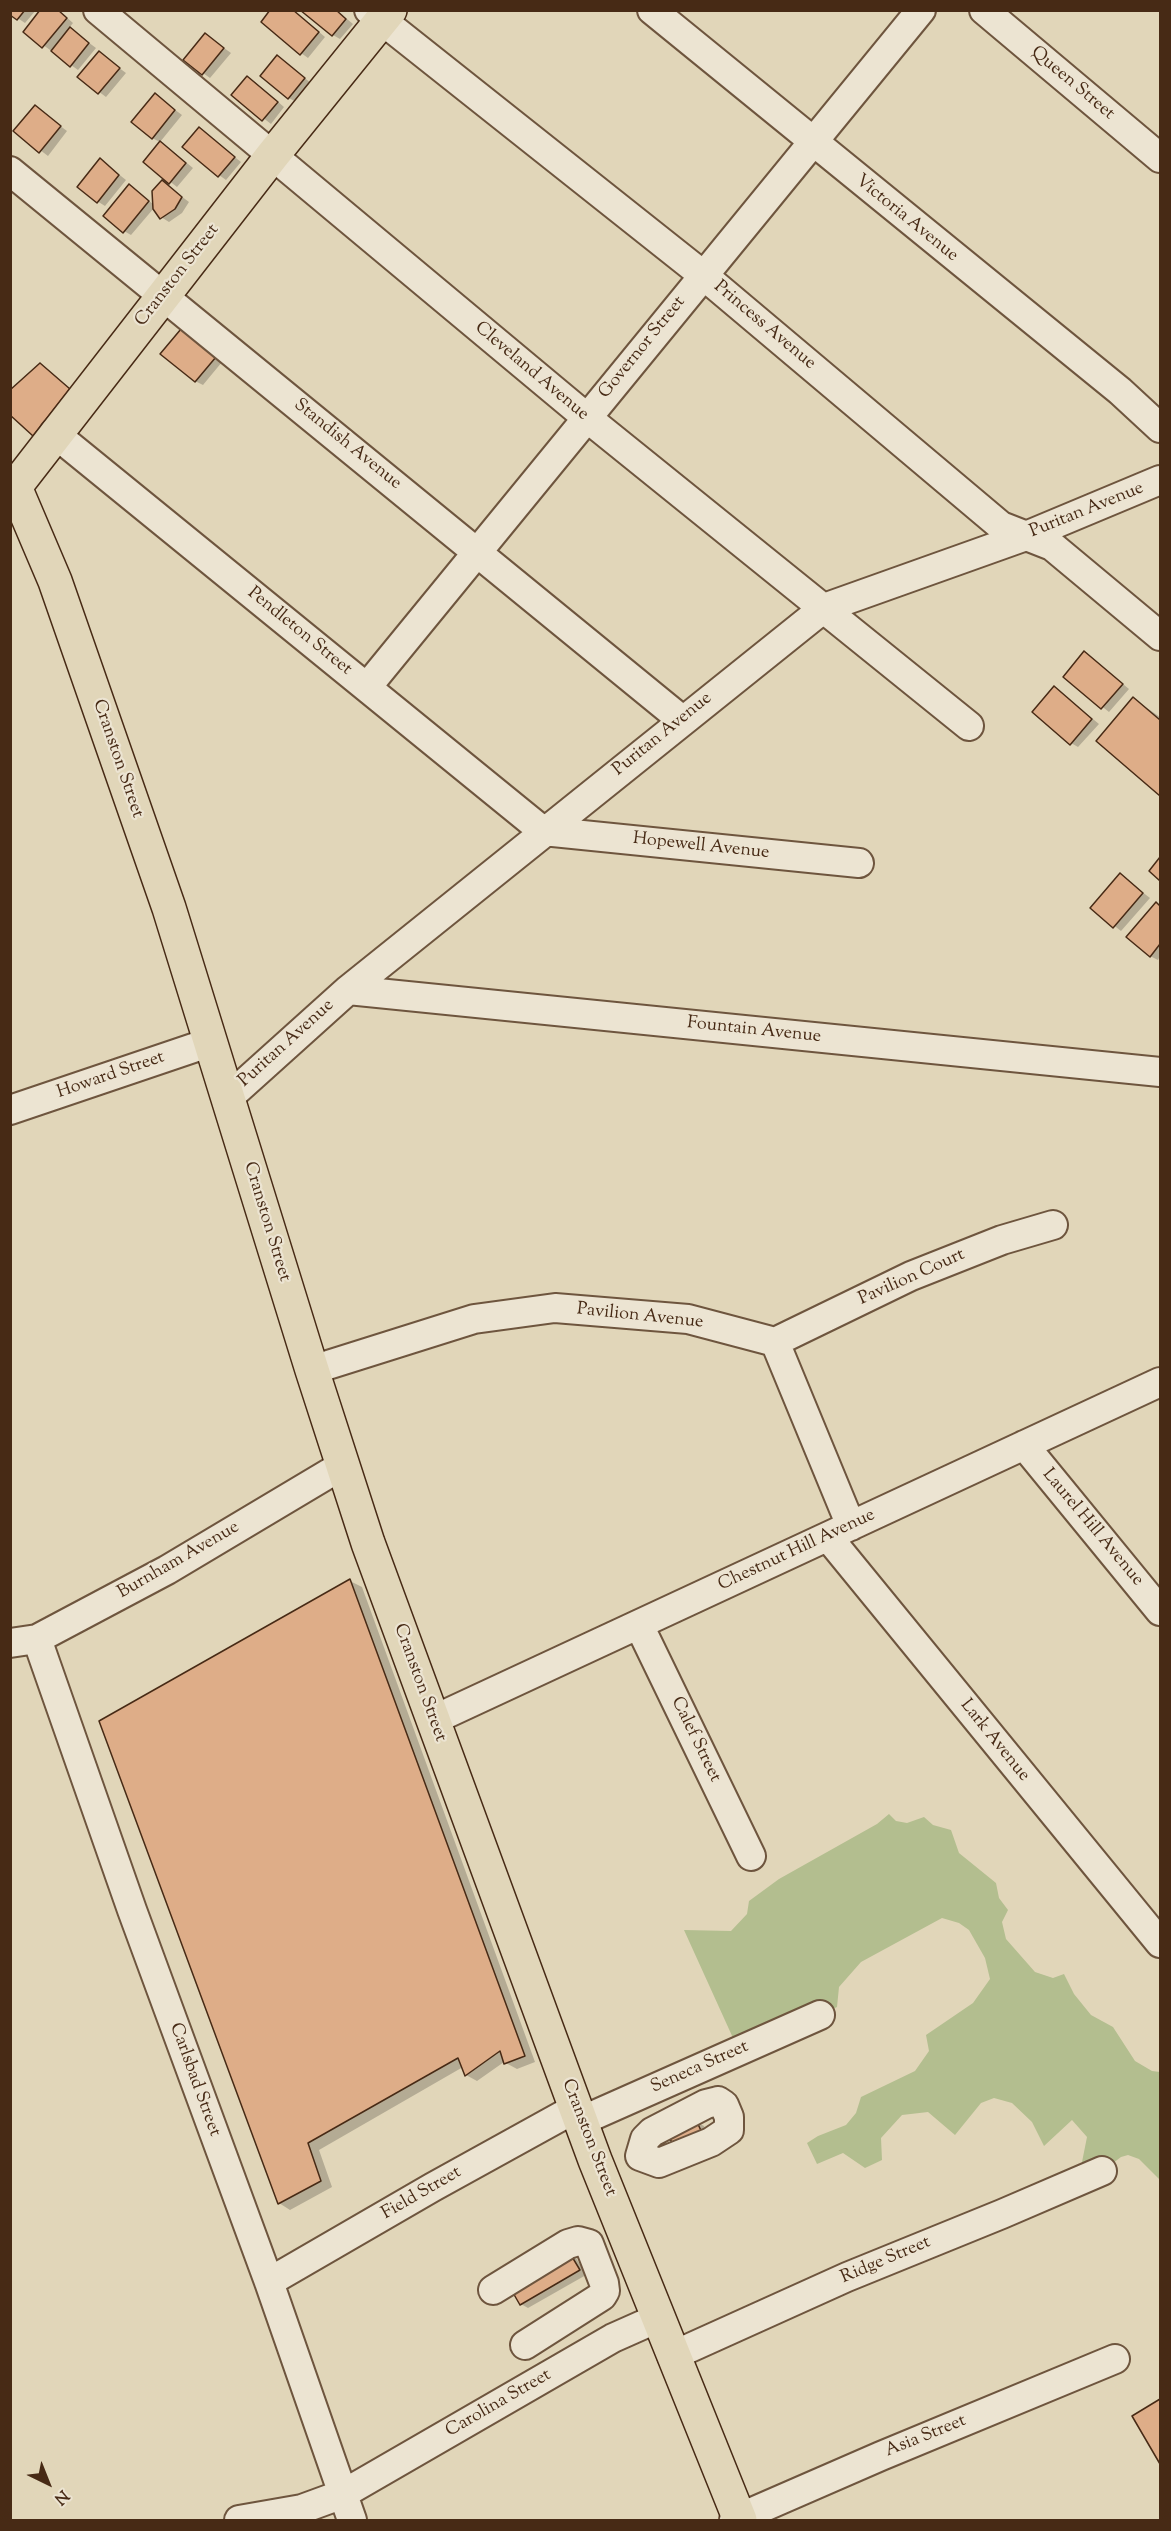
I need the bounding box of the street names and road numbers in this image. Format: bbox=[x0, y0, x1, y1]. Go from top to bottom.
street label: Queen Street bbox=[1026, 43, 1118, 125]
street label: Victoria Avenue bbox=[850, 171, 962, 267]
street label: Cranston Street bbox=[131, 221, 225, 331]
street label: Princess Avenue bbox=[708, 277, 820, 375]
street label: Governor Street bbox=[595, 292, 691, 404]
street label: Cleveland Avenue bbox=[469, 318, 593, 426]
street label: Standish Avenue bbox=[289, 395, 405, 495]
street label: Puritan Avenue bbox=[1027, 478, 1147, 544]
street label: Pendleton Street bbox=[242, 583, 356, 681]
street label: Puritan Avenue bbox=[609, 689, 717, 781]
street label: Cranston Street bbox=[87, 697, 147, 821]
street label: Hopewell Avenue bbox=[632, 829, 770, 865]
street label: Puritan Avenue bbox=[235, 995, 339, 1093]
street label: Fountain Avenue bbox=[686, 1013, 822, 1049]
street label: Howard Street bbox=[54, 1048, 168, 1104]
street label: Cranston Street bbox=[238, 1160, 294, 1284]
street label: Pavilion Court bbox=[856, 1245, 968, 1311]
street label: Pavilion Avenue bbox=[576, 1300, 704, 1334]
street label: Laurel Hill Avenue bbox=[1037, 1465, 1147, 1591]
street label: Chestnut Hill Avenue bbox=[715, 1505, 879, 1597]
street label: Burnham Avenue bbox=[114, 1517, 244, 1605]
street label: Cranston Street bbox=[388, 1621, 450, 1745]
street label: Calef Street bbox=[665, 1694, 725, 1786]
street label: Lark Avenue bbox=[954, 1696, 1034, 1786]
street label: Carlsbad Street bbox=[163, 2020, 225, 2140]
street label: Seneca Street bbox=[648, 2037, 752, 2099]
street label: Cranston Street bbox=[556, 2076, 620, 2200]
street label: Field Street bbox=[378, 2163, 466, 2225]
street label: Ridge Street bbox=[838, 2232, 934, 2290]
street label: Carolina Street bbox=[442, 2365, 556, 2443]
street label: Asia Street bbox=[882, 2411, 970, 2463]

